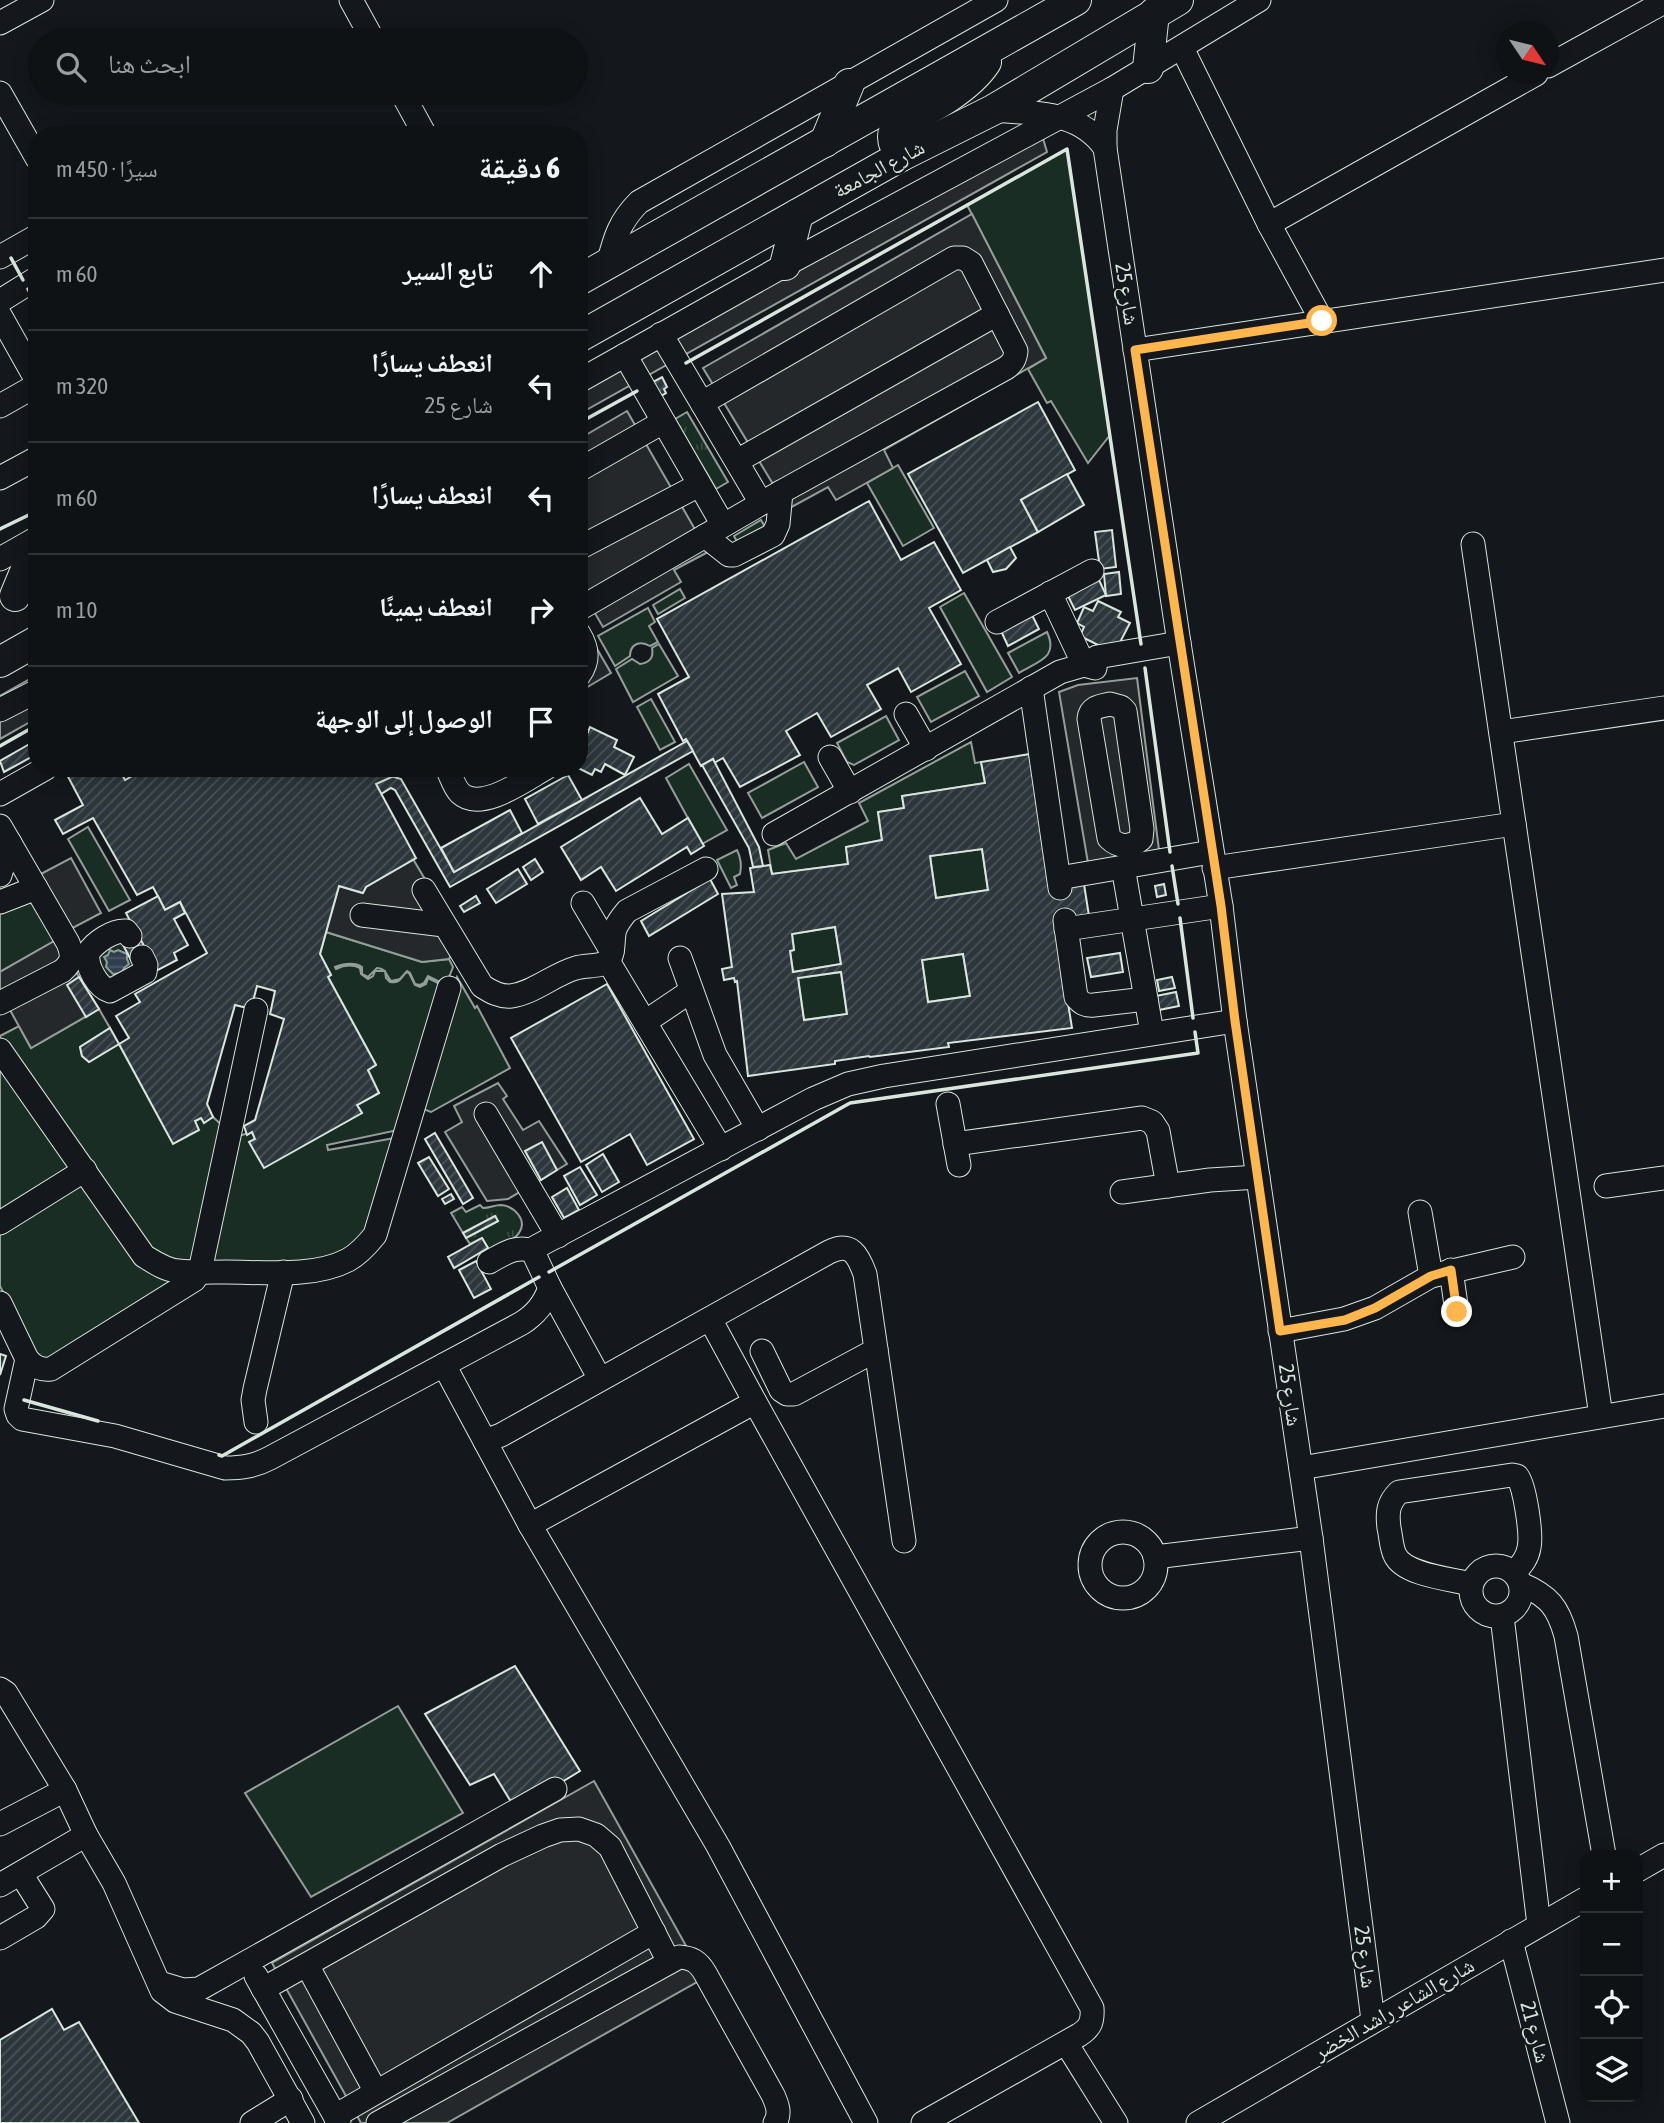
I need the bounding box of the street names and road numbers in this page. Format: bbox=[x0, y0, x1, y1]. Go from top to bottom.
street label: شارع الجامعة bbox=[829, 134, 929, 204]
street label: شارع 25 bbox=[1109, 261, 1145, 327]
street label: شارع 25 bbox=[1273, 1362, 1307, 1428]
street label: شارع 25 bbox=[1348, 1924, 1382, 1990]
street label: شارع الشاعر راشد الخضر bbox=[1308, 1952, 1479, 2066]
street label: شارع 21 bbox=[1514, 1998, 1556, 2066]

